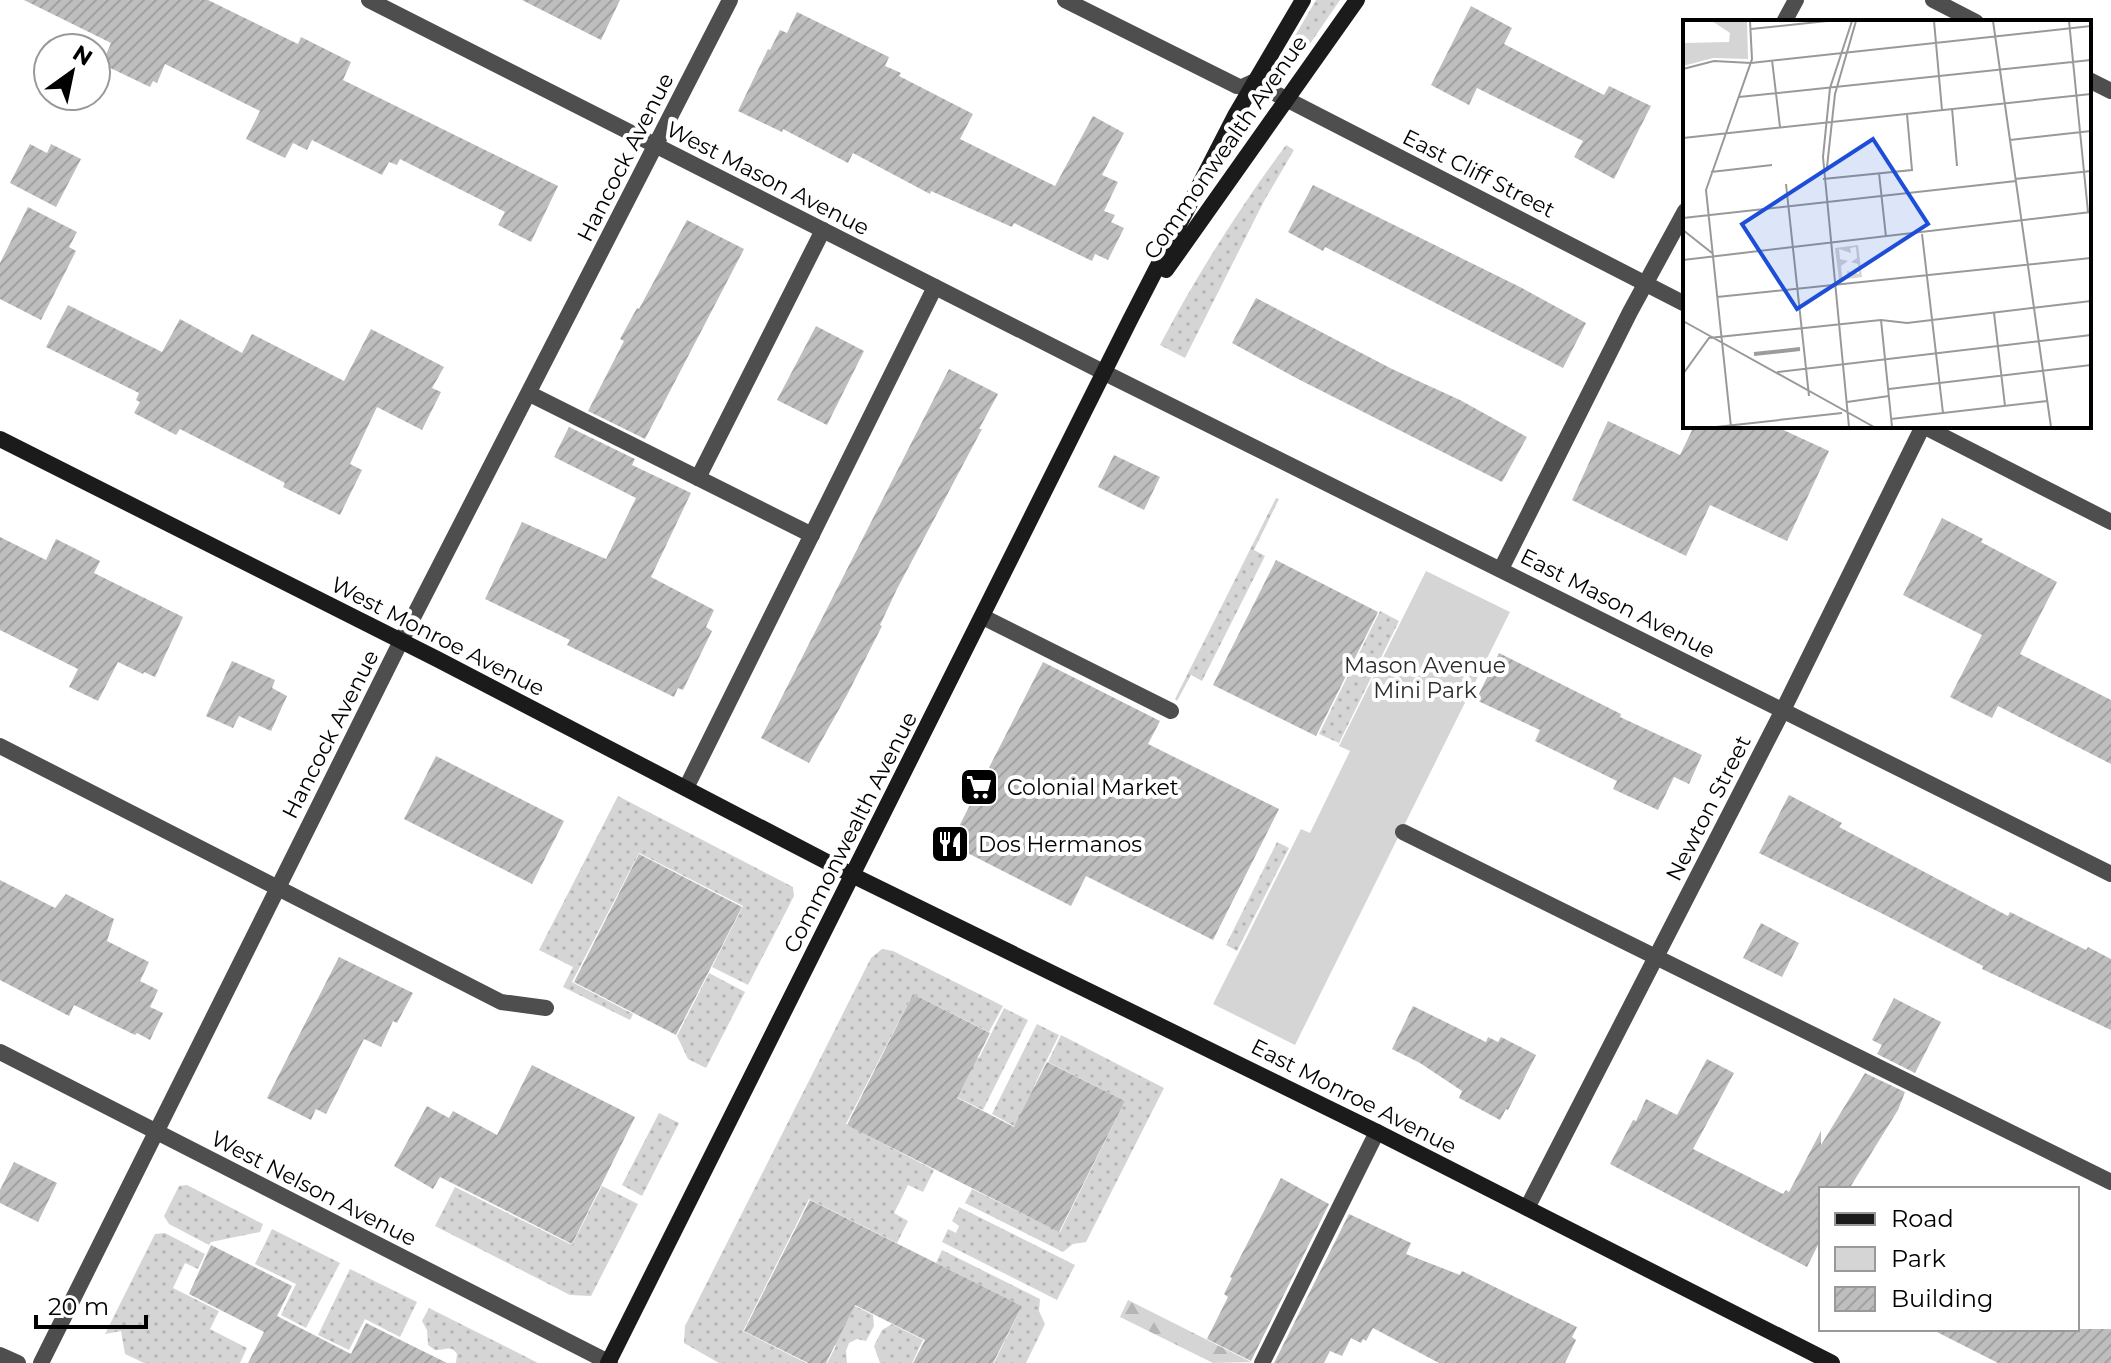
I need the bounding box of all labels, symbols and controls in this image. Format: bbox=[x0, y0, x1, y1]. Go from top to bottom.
inset map bbox=[1683, 20, 2091, 428]
street label: Commonwealth Avenue bbox=[1138, 30, 1313, 265]
north arrow bbox=[32, 32, 112, 112]
text: N bbox=[68, 39, 97, 72]
street label: Hancock Avenue bbox=[571, 68, 680, 246]
street label: West Mason Avenue bbox=[662, 116, 874, 241]
street label: East Cliff Street bbox=[1398, 123, 1560, 224]
street label: East Mason Avenue bbox=[1516, 543, 1720, 664]
street label: West Monroe Avenue bbox=[326, 571, 549, 702]
street label: Hancock Avenue bbox=[276, 645, 385, 823]
park label: Mason Avenue Mini Park bbox=[1344, 652, 1506, 704]
street label: Commonwealth Avenue bbox=[778, 707, 923, 957]
street label: Newton Street bbox=[1660, 731, 1757, 886]
supermarket icon: Colonial Market bbox=[958, 766, 1000, 808]
place label: Colonial Market bbox=[1007, 774, 1179, 801]
restaurant icon: Dos Hermanos bbox=[929, 823, 971, 865]
place label: Dos Hermanos bbox=[978, 831, 1142, 858]
street label: East Monroe Avenue bbox=[1246, 1033, 1461, 1160]
street label: West Nelson Avenue bbox=[206, 1125, 421, 1252]
legend bbox=[1819, 1187, 2079, 1331]
text: Road bbox=[1891, 1204, 1954, 1233]
text: Park bbox=[1891, 1244, 1946, 1273]
scale bar bbox=[36, 1279, 146, 1329]
text: Building bbox=[1891, 1284, 1994, 1313]
text: 20 m bbox=[48, 1292, 109, 1321]

